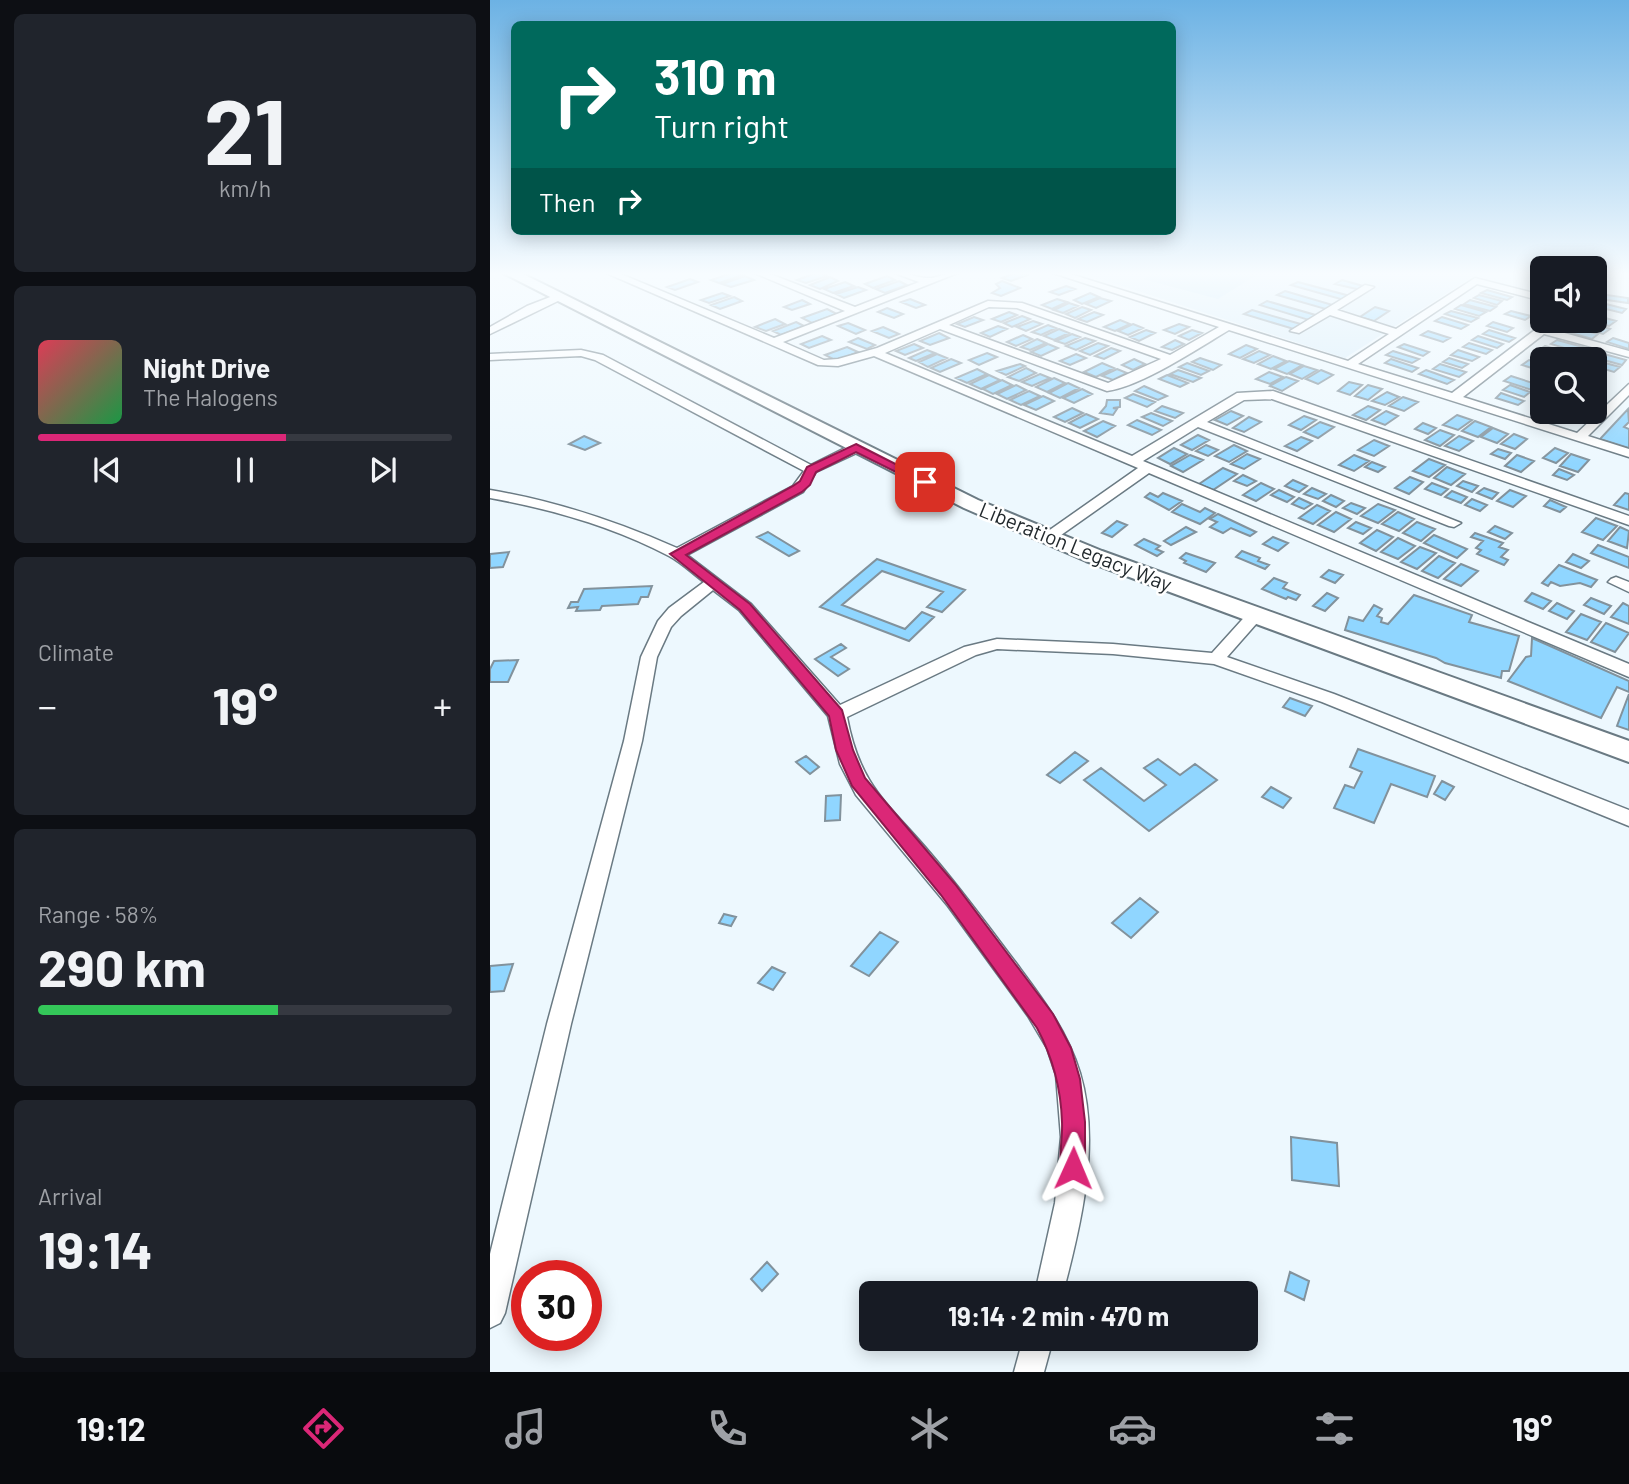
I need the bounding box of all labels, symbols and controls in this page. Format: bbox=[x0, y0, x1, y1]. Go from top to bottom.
text: 310 m bbox=[654, 46, 776, 105]
icon: right bbox=[539, 49, 630, 140]
text: 21 bbox=[204, 74, 286, 183]
text: Turn right bbox=[654, 106, 789, 144]
text: km/h bbox=[219, 174, 271, 202]
icon: right bbox=[610, 182, 648, 220]
text: Then bbox=[539, 186, 596, 217]
map controls bbox=[1530, 256, 1607, 424]
button: sound bbox=[1530, 256, 1607, 333]
button: search bbox=[1530, 347, 1607, 424]
text: Night Drive bbox=[143, 352, 270, 383]
text: The Halogens bbox=[143, 383, 278, 411]
icon: previous bbox=[88, 451, 126, 489]
icon: pause bbox=[226, 451, 264, 489]
icon: next bbox=[364, 451, 402, 489]
pin bbox=[895, 452, 955, 512]
icon: arrive bbox=[906, 463, 944, 501]
street label: Liberation Legacy Way bbox=[976, 496, 1176, 596]
text: Climate bbox=[38, 638, 114, 666]
text: 19° bbox=[212, 673, 278, 735]
text: − bbox=[38, 682, 57, 728]
text: + bbox=[433, 682, 452, 728]
text: Range · 58% bbox=[38, 900, 158, 928]
text: 290 km bbox=[38, 935, 206, 997]
position arrow bbox=[1036, 1131, 1110, 1205]
text: Arrival bbox=[38, 1182, 102, 1210]
text: 19:14 bbox=[38, 1217, 153, 1279]
speed limit sign: 30 bbox=[511, 1260, 602, 1351]
text: 19:14 · 2 min · 470 m bbox=[948, 1300, 1169, 1331]
icon: directions bbox=[299, 1404, 348, 1453]
icon: music bbox=[501, 1404, 550, 1453]
icon: phone bbox=[703, 1404, 752, 1453]
icon: climate bbox=[905, 1404, 954, 1453]
icon: car bbox=[1108, 1404, 1157, 1453]
icon: filters bbox=[1310, 1404, 1359, 1453]
text: 19:12 bbox=[77, 1409, 146, 1447]
text: 19° bbox=[1512, 1409, 1552, 1447]

